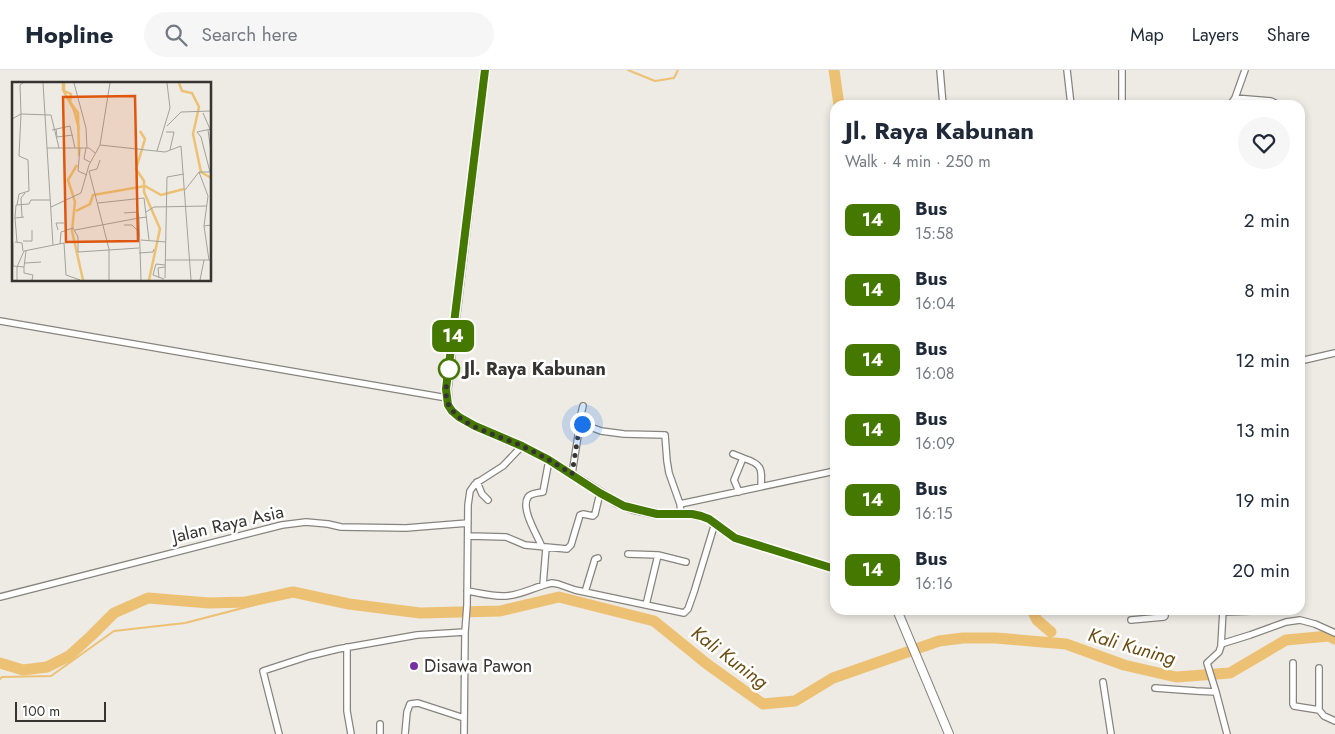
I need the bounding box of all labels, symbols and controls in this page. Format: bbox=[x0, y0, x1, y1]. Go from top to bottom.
search box bbox=[144, 12, 494, 57]
text: Hopline bbox=[25, 17, 114, 52]
icon: search bbox=[162, 21, 190, 49]
text: Search here bbox=[202, 21, 298, 48]
text: Map bbox=[1130, 22, 1164, 48]
text: Layers bbox=[1192, 22, 1239, 48]
text: Share bbox=[1267, 22, 1310, 48]
inset map bbox=[12, 82, 211, 281]
text: Jl. Raya Kabunan bbox=[845, 113, 1034, 148]
button: heart bbox=[1238, 117, 1290, 169]
text: Walk · 4 min · 250 m bbox=[845, 150, 991, 173]
text: Bus bbox=[915, 195, 947, 222]
text: 14 bbox=[862, 207, 883, 233]
text: 2 min bbox=[1244, 207, 1290, 234]
text: 15:58 bbox=[915, 222, 954, 245]
text: Bus bbox=[915, 265, 947, 292]
text: 14 bbox=[862, 277, 883, 303]
text: 8 min bbox=[1244, 277, 1290, 304]
text: 16:04 bbox=[915, 292, 955, 315]
line badge: 14 bbox=[430, 320, 476, 352]
text: 14 bbox=[442, 323, 464, 349]
text: Bus bbox=[915, 335, 947, 362]
text: 14 bbox=[862, 347, 883, 373]
text: 12 min bbox=[1235, 347, 1290, 374]
place label: Jl. Raya Kabunan bbox=[461, 356, 606, 382]
marker: Jl. Raya Kabunan bbox=[438, 358, 460, 380]
text: 16:08 bbox=[915, 362, 955, 385]
text: Bus bbox=[915, 405, 947, 432]
your location bbox=[570, 412, 595, 437]
text: 14 bbox=[862, 417, 883, 443]
text: 13 min bbox=[1236, 417, 1290, 444]
text: 16:09 bbox=[915, 432, 955, 455]
text: Bus bbox=[915, 475, 947, 502]
text: 14 bbox=[862, 487, 883, 513]
text: 19 min bbox=[1235, 487, 1290, 514]
street label: Jalan Raya Asia bbox=[168, 499, 286, 550]
text: 16:15 bbox=[915, 502, 952, 525]
text: Bus bbox=[915, 545, 947, 572]
text: 14 bbox=[862, 557, 883, 583]
text: 20 min bbox=[1232, 557, 1290, 584]
text: 16:16 bbox=[915, 572, 953, 595]
water label: Kali Kuning bbox=[686, 620, 774, 695]
water label: Kali Kuning bbox=[1085, 621, 1179, 672]
place label: Disawa Pawon bbox=[424, 653, 532, 679]
marker: Disawa Pawon bbox=[408, 660, 420, 672]
scale bar bbox=[15, 699, 106, 722]
text: 100 m bbox=[22, 701, 60, 721]

